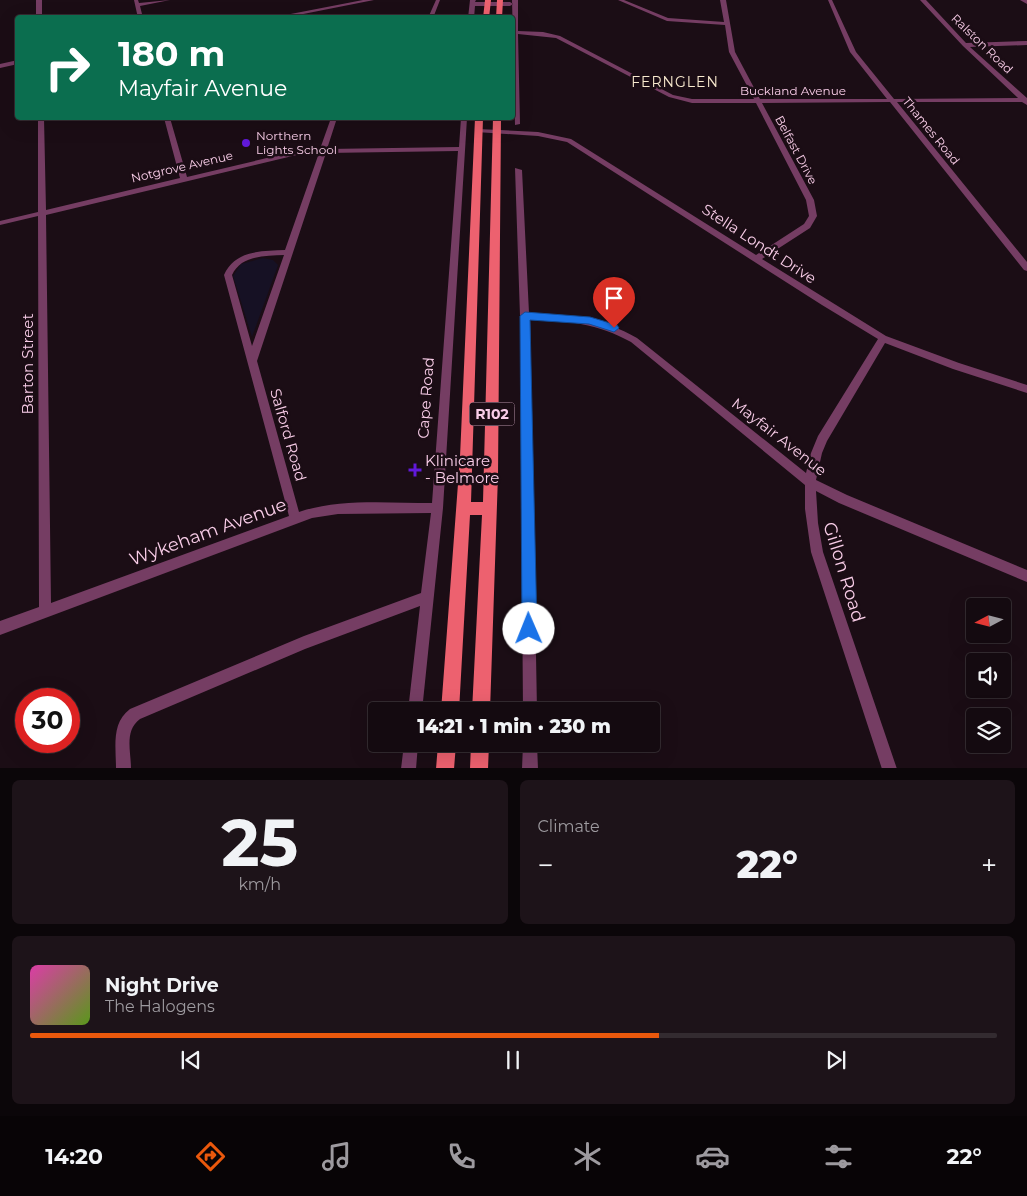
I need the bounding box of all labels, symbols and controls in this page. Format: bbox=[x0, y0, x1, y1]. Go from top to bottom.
street label: Ralston Road bbox=[949, 11, 1016, 77]
text: 180 m bbox=[118, 32, 225, 75]
icon: right bbox=[35, 35, 100, 100]
district label: FERNGLEN bbox=[631, 73, 719, 91]
text: Mayfair Avenue bbox=[118, 75, 287, 102]
street label: Buckland Avenue bbox=[740, 83, 846, 98]
street label: Thames Road bbox=[900, 94, 963, 167]
street label: Belfast Drive bbox=[772, 113, 821, 187]
place label: Northern Lights School bbox=[256, 128, 337, 157]
marker: Northern Lights School bbox=[240, 137, 252, 149]
street label: Notgrove Avenue bbox=[129, 147, 234, 186]
street label: Stella Londt Drive bbox=[699, 200, 820, 288]
pin bbox=[593, 277, 635, 328]
icon: arrive bbox=[600, 284, 628, 312]
street label: Barton Street bbox=[18, 313, 37, 415]
street label: Cape Road bbox=[413, 357, 438, 439]
street label: Salford Road bbox=[266, 386, 311, 483]
street label: Mayfair Avenue bbox=[728, 394, 831, 480]
road number: R102 bbox=[470, 402, 514, 426]
place label: Klinicare - Belmore bbox=[425, 451, 499, 487]
marker: Klinicare - Belmore bbox=[409, 464, 421, 476]
street label: Wykeham Avenue bbox=[126, 493, 290, 571]
street label: Gillon Road bbox=[818, 519, 870, 625]
north arrow bbox=[966, 598, 1011, 642]
map controls bbox=[966, 598, 1011, 753]
position arrow bbox=[502, 602, 554, 654]
button: sound bbox=[966, 653, 1011, 698]
speed limit sign: 30 bbox=[15, 688, 80, 753]
button: layers bbox=[966, 708, 1011, 753]
text: 14:21 · 1 min · 230 m bbox=[417, 715, 611, 738]
text: 25 bbox=[221, 803, 298, 882]
text: Climate bbox=[538, 817, 600, 836]
text: 22° bbox=[737, 841, 798, 888]
text: − bbox=[538, 848, 554, 882]
text: + bbox=[981, 848, 997, 882]
text: km/h bbox=[238, 875, 281, 894]
text: Night Drive bbox=[105, 974, 219, 997]
text: The Halogens bbox=[105, 997, 215, 1016]
icon: previous bbox=[177, 1046, 205, 1074]
icon: pause bbox=[499, 1046, 527, 1074]
icon: next bbox=[822, 1046, 850, 1074]
icon: directions bbox=[193, 1139, 228, 1174]
icon: music bbox=[319, 1139, 354, 1174]
icon: phone bbox=[444, 1139, 479, 1174]
icon: climate bbox=[570, 1139, 605, 1174]
icon: car bbox=[695, 1139, 730, 1174]
icon: filters bbox=[821, 1139, 856, 1174]
text: 14:20 bbox=[45, 1143, 103, 1170]
text: 22° bbox=[947, 1143, 982, 1170]

